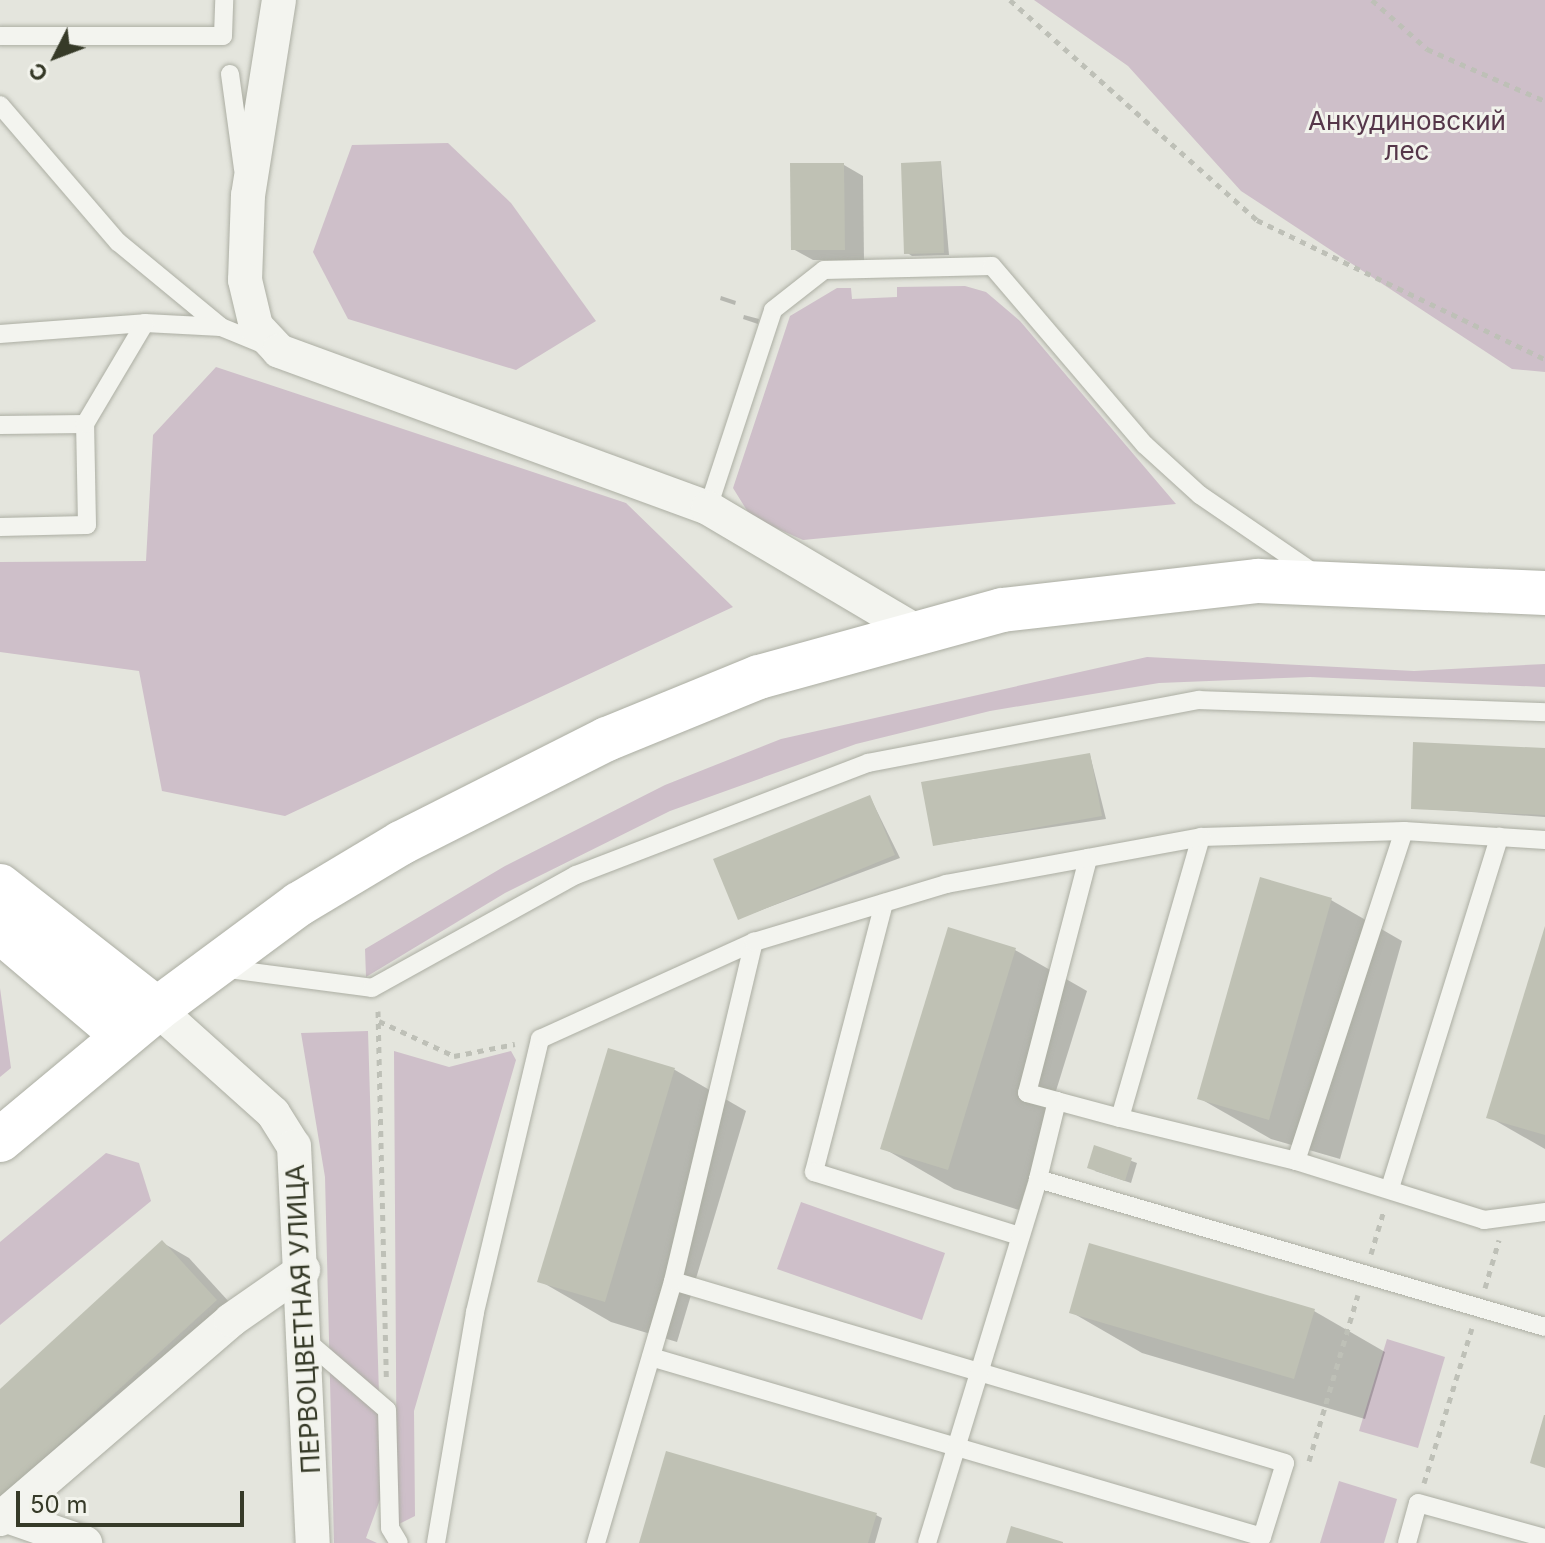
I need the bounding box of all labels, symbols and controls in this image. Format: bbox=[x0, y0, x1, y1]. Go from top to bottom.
north arrow bbox=[16, 16, 96, 96]
text: С bbox=[23, 57, 53, 87]
park label: Анкудиновский лес bbox=[1308, 105, 1506, 166]
street label: ПЕРВОЦВЕТНАЯ УЛИЦА bbox=[279, 1163, 327, 1475]
scale bar bbox=[20, 1475, 248, 1525]
text: 50 m bbox=[30, 1490, 88, 1519]

